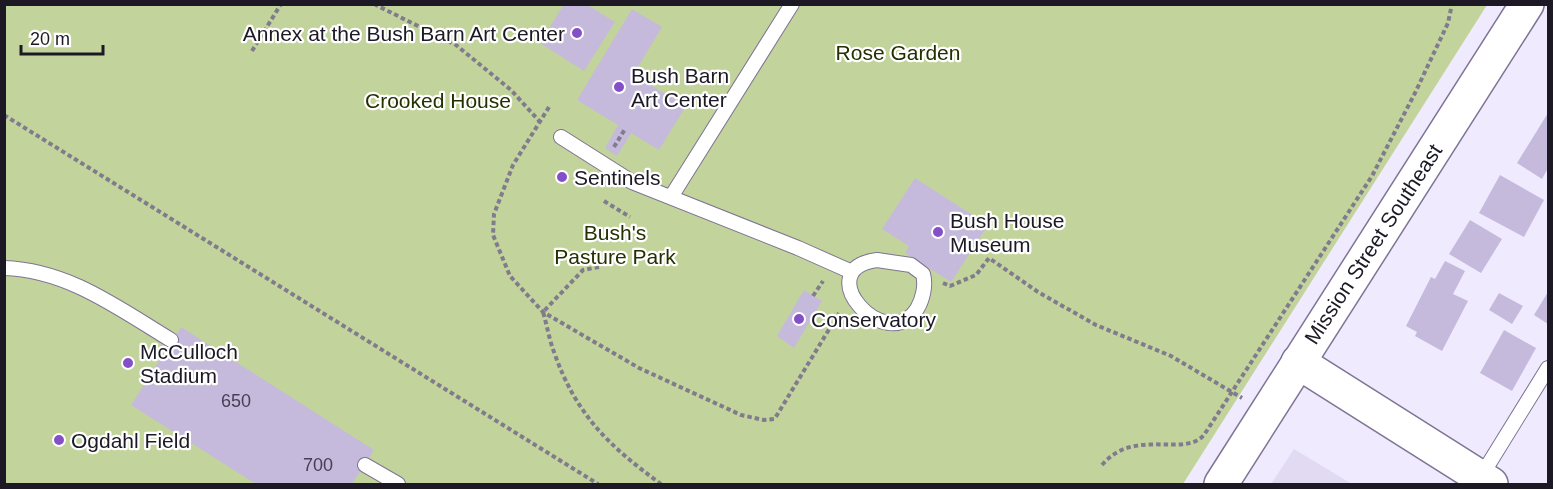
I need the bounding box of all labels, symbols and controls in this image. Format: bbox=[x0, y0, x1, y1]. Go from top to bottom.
scale bar bbox=[21, 18, 104, 56]
place label: Annex at the Bush Barn Art Center bbox=[243, 22, 565, 45]
marker: Annex at the Bush Barn Art Center bbox=[570, 26, 584, 40]
text: 20 m bbox=[30, 29, 70, 49]
park label: Rose Garden bbox=[836, 41, 960, 64]
place label: Bush Barn Art Center bbox=[631, 64, 729, 111]
marker: Bush Barn Art Center bbox=[612, 80, 626, 94]
park label: Crooked House bbox=[365, 89, 511, 112]
street label: Mission Street Southeast bbox=[1300, 140, 1446, 348]
place label: Sentinels bbox=[574, 166, 660, 189]
marker: Sentinels bbox=[555, 170, 569, 184]
place label: Bush House Museum bbox=[950, 209, 1064, 256]
park label: Bush's Pasture Park bbox=[554, 221, 676, 268]
marker: Bush House Museum bbox=[931, 225, 945, 239]
place label: Conservatory bbox=[811, 308, 936, 331]
marker: Conservatory bbox=[792, 312, 806, 326]
place label: McCulloch Stadium bbox=[140, 340, 238, 387]
marker: McCulloch Stadium bbox=[121, 356, 135, 370]
house number: 650 bbox=[221, 391, 251, 411]
place label: Ogdahl Field bbox=[71, 429, 190, 452]
marker: Ogdahl Field bbox=[52, 433, 66, 447]
house number: 700 bbox=[303, 455, 333, 475]

